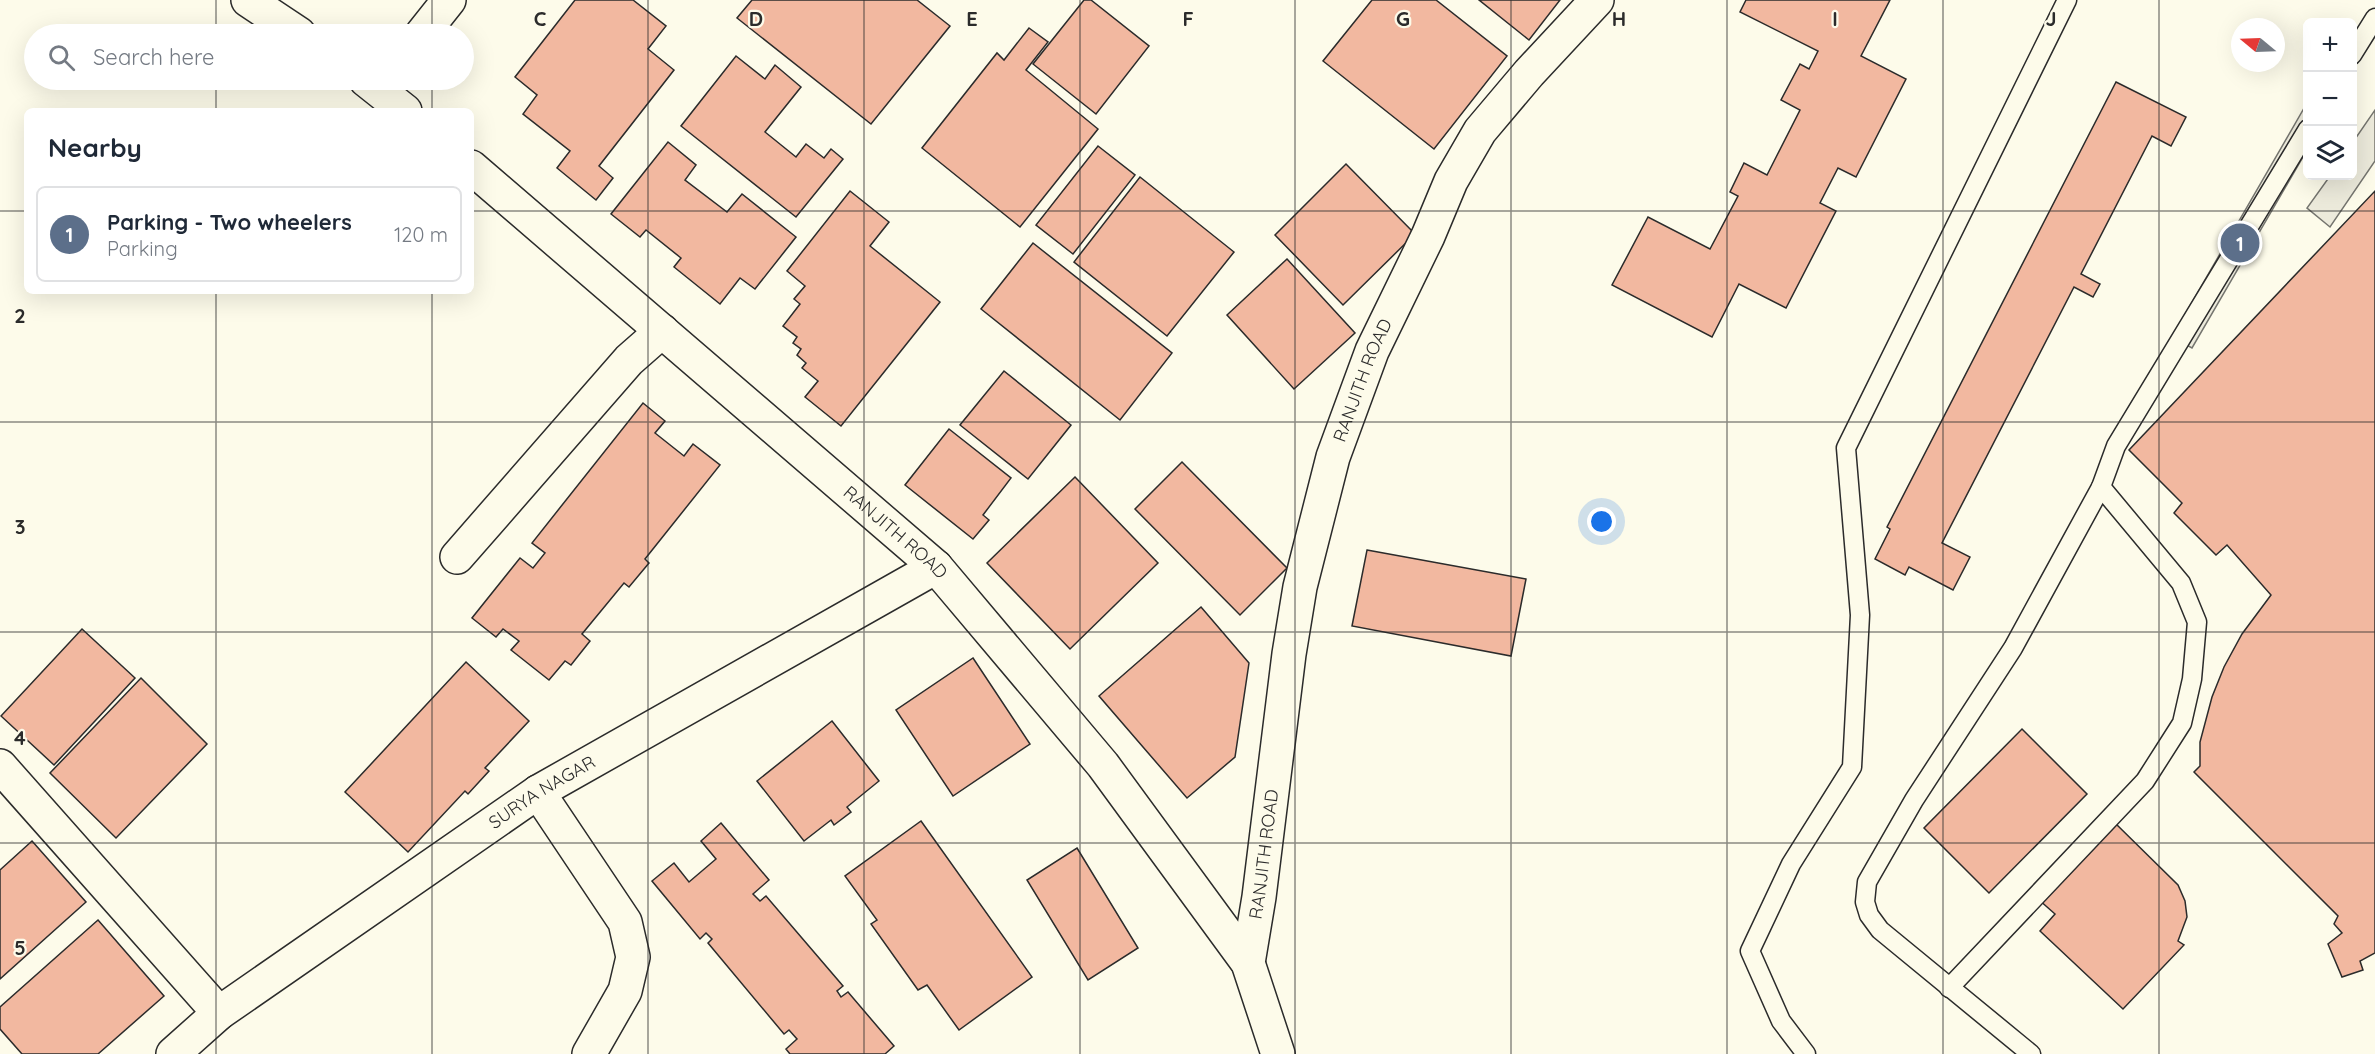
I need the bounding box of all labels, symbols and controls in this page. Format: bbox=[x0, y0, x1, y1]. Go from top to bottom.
text: C bbox=[534, 6, 547, 31]
text: D bbox=[749, 6, 763, 31]
text: E bbox=[966, 6, 978, 31]
text: F bbox=[1182, 6, 1194, 31]
text: G bbox=[1396, 6, 1410, 31]
text: H bbox=[1612, 6, 1626, 31]
text: I bbox=[1832, 6, 1838, 31]
text: J bbox=[2045, 6, 2057, 31]
north arrow bbox=[2231, 18, 2285, 72]
map controls bbox=[2303, 18, 2357, 180]
button: + bbox=[2303, 18, 2357, 72]
search box bbox=[24, 24, 474, 90]
icon: search bbox=[45, 41, 78, 74]
text: Search here bbox=[93, 43, 214, 71]
button: − bbox=[2303, 72, 2357, 126]
button: layers bbox=[2303, 126, 2357, 180]
text: Nearby bbox=[48, 131, 142, 164]
text: Parking - Two wheelers bbox=[107, 208, 352, 236]
pin: 1 bbox=[2220, 220, 2260, 266]
text: 1 bbox=[66, 222, 73, 247]
text: 120 m bbox=[394, 222, 448, 247]
text: Parking bbox=[107, 236, 178, 261]
text: 2 bbox=[14, 303, 26, 328]
street label: RANJITH ROAD bbox=[1328, 315, 1397, 445]
street label: RANJITH ROAD bbox=[839, 481, 953, 583]
your location bbox=[1587, 507, 1616, 536]
text: 3 bbox=[15, 514, 25, 539]
text: 4 bbox=[14, 725, 26, 750]
street label: SURYA NAGAR bbox=[484, 750, 599, 834]
street label: RANJITH ROAD bbox=[1244, 788, 1283, 921]
text: 5 bbox=[14, 935, 26, 960]

